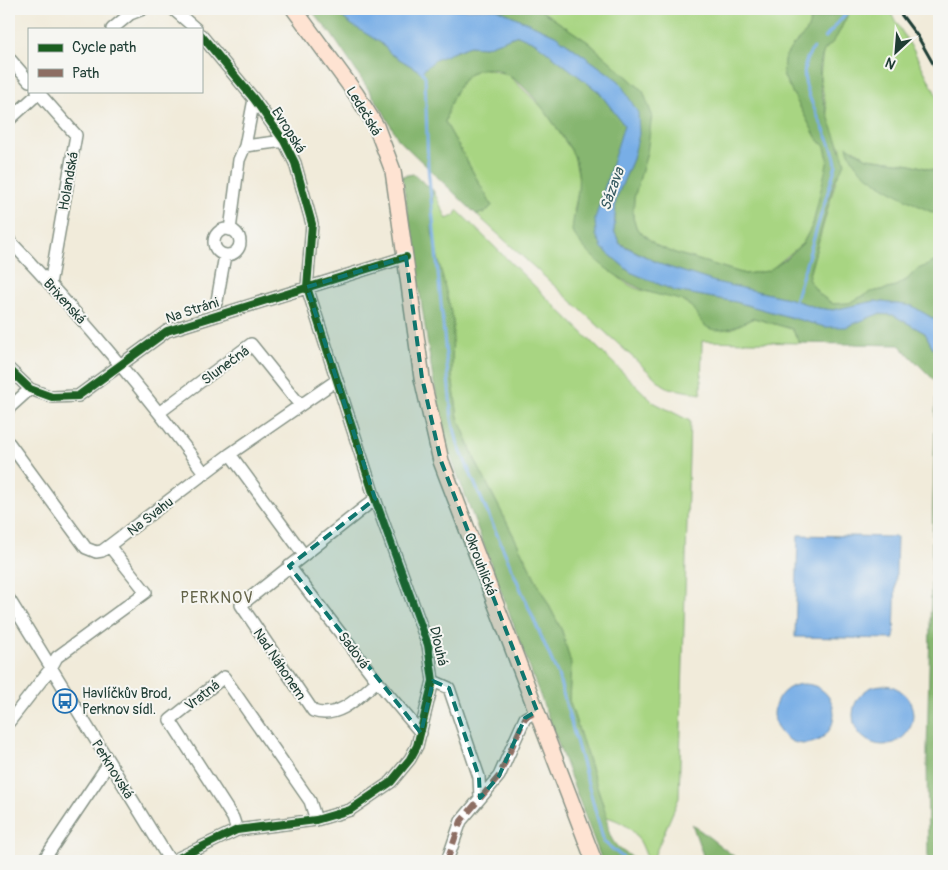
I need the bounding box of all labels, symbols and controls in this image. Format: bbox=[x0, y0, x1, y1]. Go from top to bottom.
legend bbox=[28, 28, 202, 92]
north arrow bbox=[870, 28, 920, 78]
text: Cycle path bbox=[72, 38, 136, 57]
text: N bbox=[883, 54, 899, 73]
text: Path bbox=[72, 64, 99, 83]
street label: Ledečská bbox=[342, 83, 385, 139]
street label: Evropská bbox=[268, 104, 309, 156]
street label: Holandská bbox=[55, 150, 82, 212]
water label: Sázava bbox=[596, 164, 629, 213]
street label: Brixenská bbox=[40, 275, 89, 328]
street label: Na Stráni bbox=[163, 294, 221, 327]
street label: Slunečná bbox=[198, 342, 253, 388]
street label: Na Svahu bbox=[124, 493, 177, 540]
street label: Okrouhlická bbox=[461, 530, 500, 598]
district label: PERKNOV bbox=[180, 588, 254, 608]
street label: Nad Náhonem bbox=[249, 625, 310, 703]
street label: Dlouhá bbox=[426, 625, 451, 667]
street label: Sadová bbox=[334, 629, 373, 672]
street label: Vratná bbox=[181, 677, 223, 714]
place label: Havlíčkův Brod, Perknov sídl. bbox=[82, 685, 171, 718]
bus stop icon: Havlíčkův Brod, Perknov sídl. bbox=[52, 688, 78, 714]
street label: Perknovská bbox=[88, 737, 137, 802]

